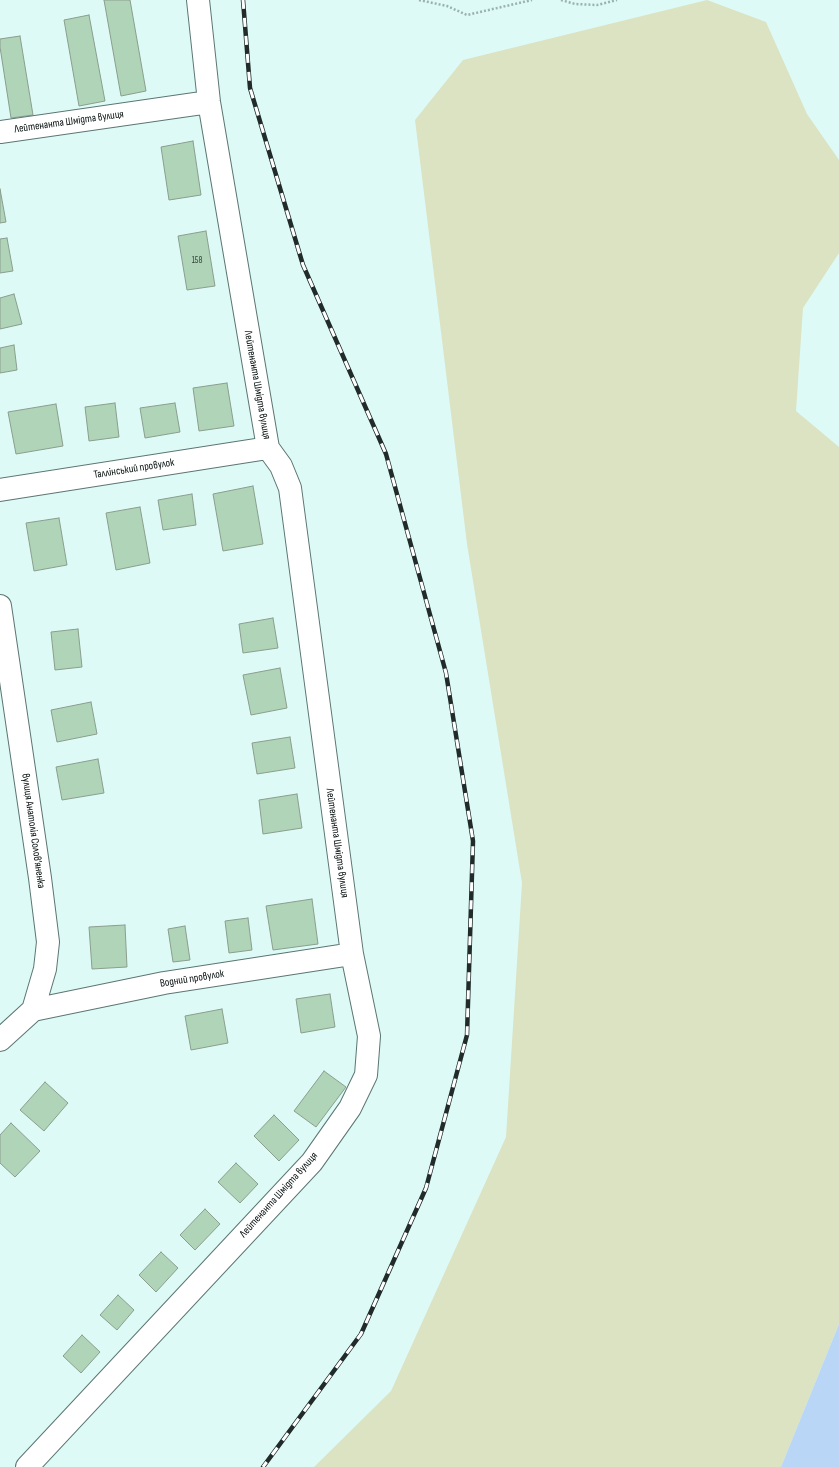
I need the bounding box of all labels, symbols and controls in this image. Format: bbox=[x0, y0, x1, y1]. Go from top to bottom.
street label: Лейтенанта Шмідта вулиця bbox=[13, 108, 125, 136]
house number: 158 bbox=[192, 256, 202, 266]
street label: Лейтенанта Шмідта вулиця bbox=[241, 329, 273, 441]
street label: Таллінський провулок bbox=[93, 456, 175, 482]
street label: вулиця Анатолія Солов’яненка bbox=[18, 773, 48, 889]
street label: Лейтенанта Шмідта вулиця bbox=[323, 787, 351, 899]
street label: Водний провулок bbox=[159, 967, 225, 991]
street label: Лейтенанта Шмідта вулиця bbox=[237, 1150, 321, 1240]

